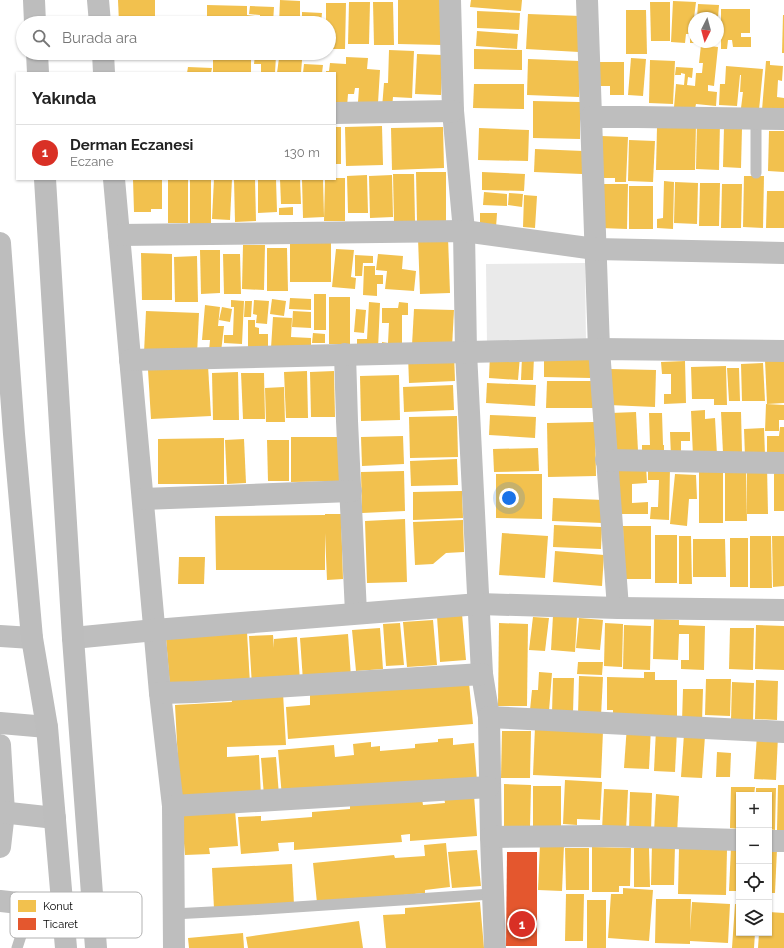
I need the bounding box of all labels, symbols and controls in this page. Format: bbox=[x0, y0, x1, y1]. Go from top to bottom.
north arrow bbox=[688, 12, 724, 48]
search box bbox=[16, 16, 336, 60]
icon: search bbox=[30, 27, 52, 49]
text: Burada ara bbox=[62, 29, 137, 47]
text: Yakında bbox=[32, 88, 96, 108]
text: Derman Eczanesi bbox=[70, 136, 193, 154]
text: 1 bbox=[42, 145, 48, 160]
text: 130 m bbox=[284, 145, 320, 160]
text: Eczane bbox=[70, 154, 114, 169]
your location bbox=[499, 488, 519, 508]
map controls bbox=[736, 792, 772, 936]
button: + bbox=[736, 792, 772, 828]
button: − bbox=[736, 828, 772, 864]
button: locate bbox=[736, 864, 772, 900]
legend bbox=[10, 892, 142, 938]
text: Konut bbox=[43, 900, 73, 913]
button: layers bbox=[736, 900, 772, 936]
pin: 1 bbox=[509, 909, 535, 939]
text: Ticaret bbox=[43, 918, 78, 931]

